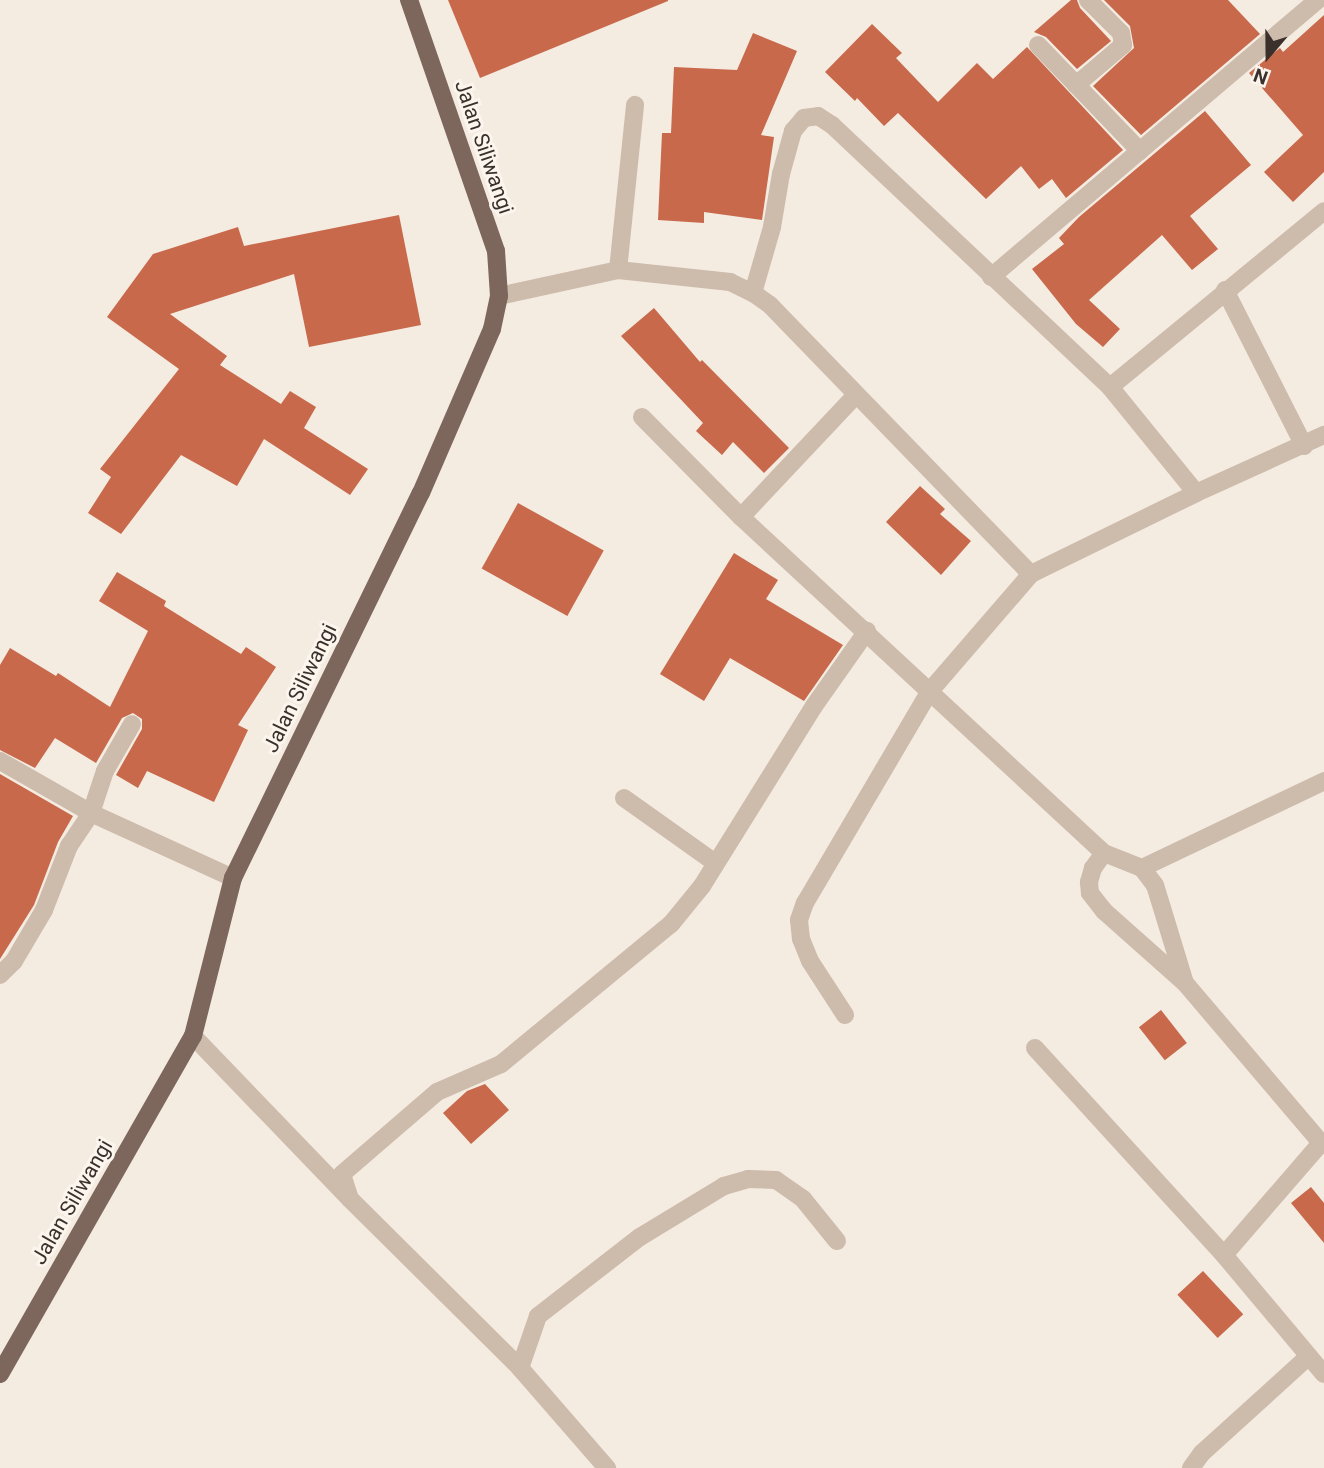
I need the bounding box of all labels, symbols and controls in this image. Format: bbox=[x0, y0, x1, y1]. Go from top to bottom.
north arrow bbox=[1233, 21, 1303, 91]
text: N bbox=[1250, 63, 1271, 89]
street label: Jalan Siliwangi bbox=[449, 77, 519, 217]
street label: Jalan Siliwangi bbox=[258, 620, 342, 756]
street label: Jalan Siliwangi bbox=[26, 1135, 118, 1269]

